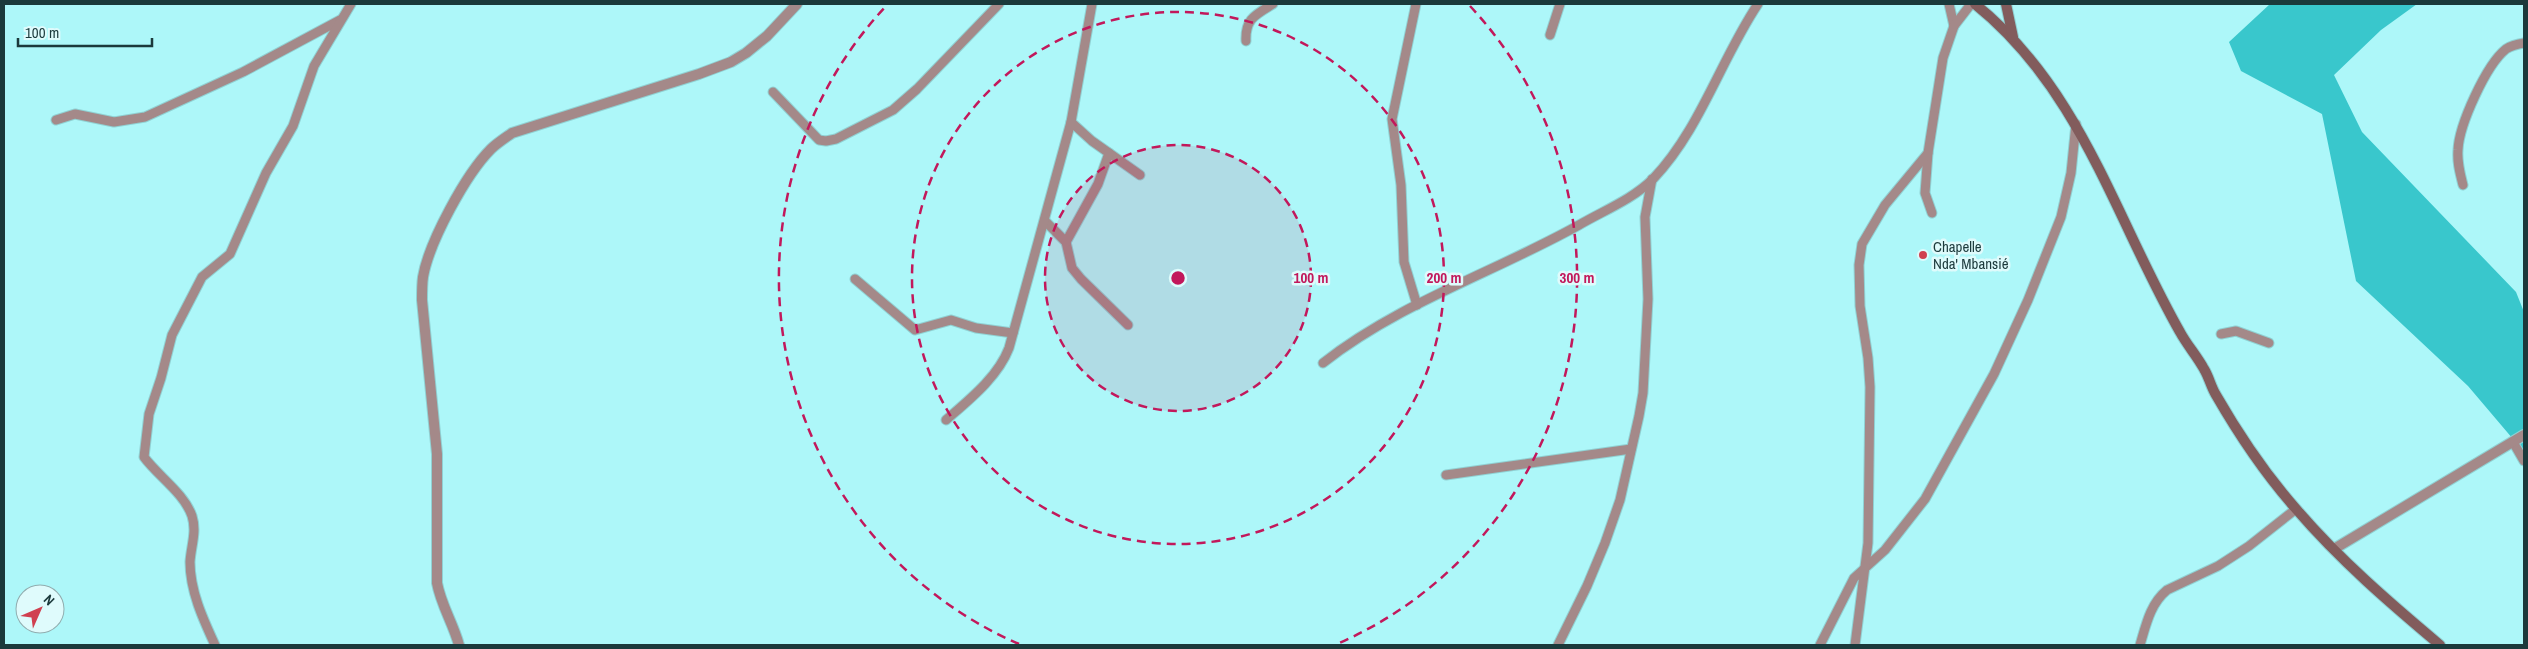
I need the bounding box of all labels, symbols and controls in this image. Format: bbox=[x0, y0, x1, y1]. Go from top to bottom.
scale bar bbox=[18, 15, 151, 47]
text: 100 m bbox=[25, 22, 59, 43]
place label: Chapelle Nda' Mbansié bbox=[1933, 236, 2009, 274]
marker: Chapelle Nda' Mbansié bbox=[1917, 249, 1929, 261]
text: 100 m bbox=[1294, 267, 1328, 288]
text: 200 m bbox=[1427, 267, 1461, 288]
text: 300 m bbox=[1560, 267, 1594, 288]
centre of rings bbox=[1169, 269, 1187, 287]
north arrow bbox=[15, 584, 65, 634]
text: N bbox=[40, 591, 58, 609]

